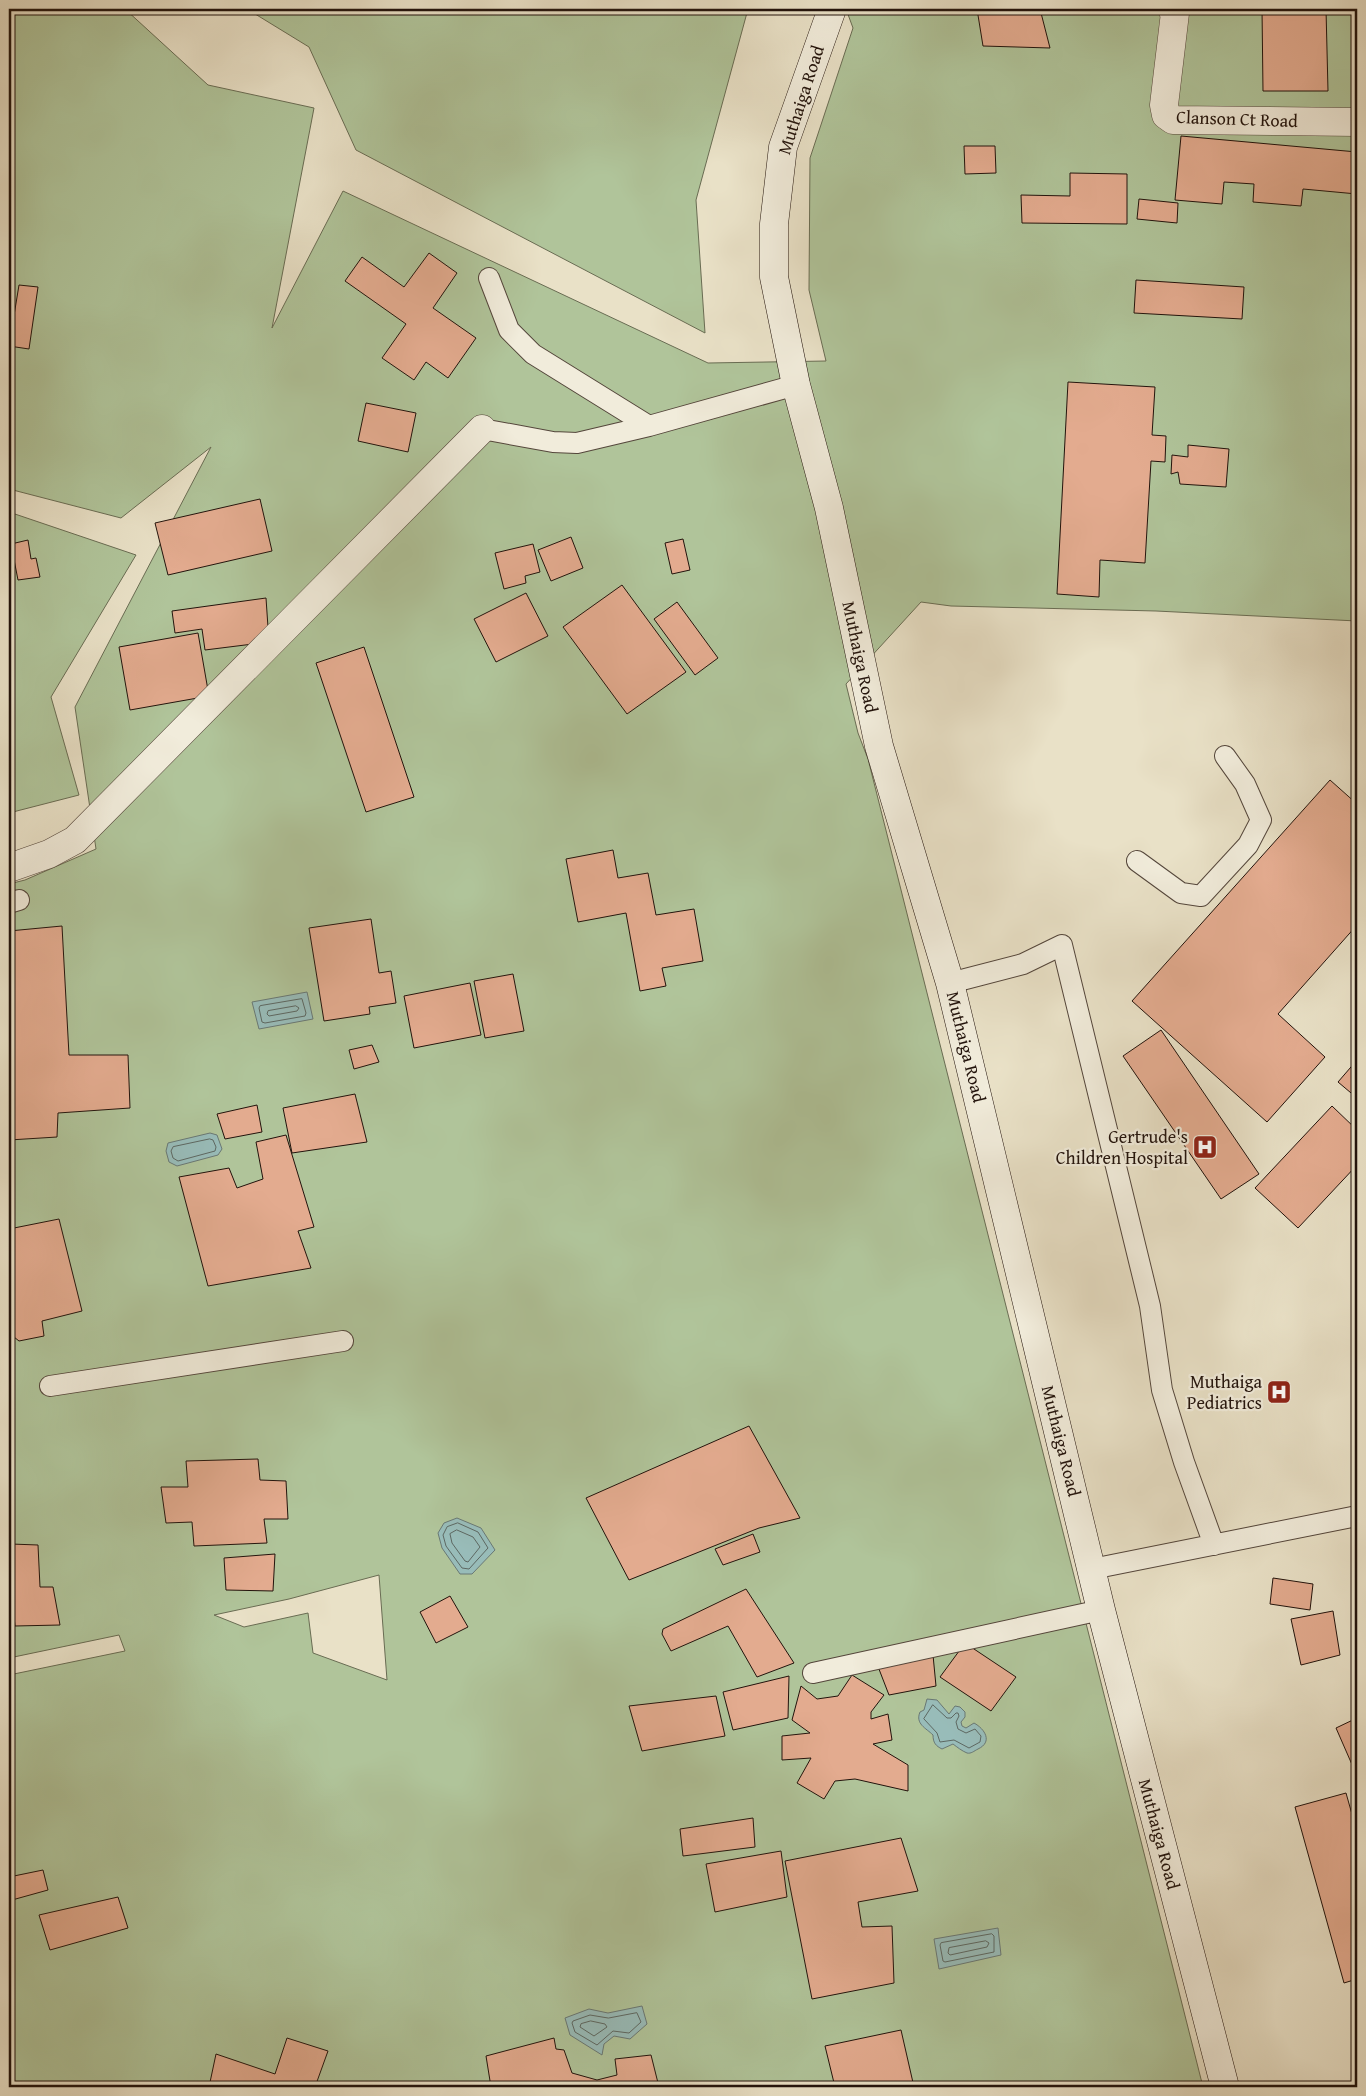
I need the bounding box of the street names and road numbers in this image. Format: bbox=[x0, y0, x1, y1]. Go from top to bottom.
street label: Muthaiga Road bbox=[770, 41, 831, 158]
street label: Clanson Ct Road bbox=[1176, 103, 1299, 134]
street label: Muthaiga Road bbox=[835, 599, 886, 716]
street label: Muthaiga Road bbox=[940, 988, 993, 1106]
street label: Muthaiga Road bbox=[1035, 1382, 1088, 1500]
street label: Muthaiga Road bbox=[1132, 1776, 1187, 1893]

